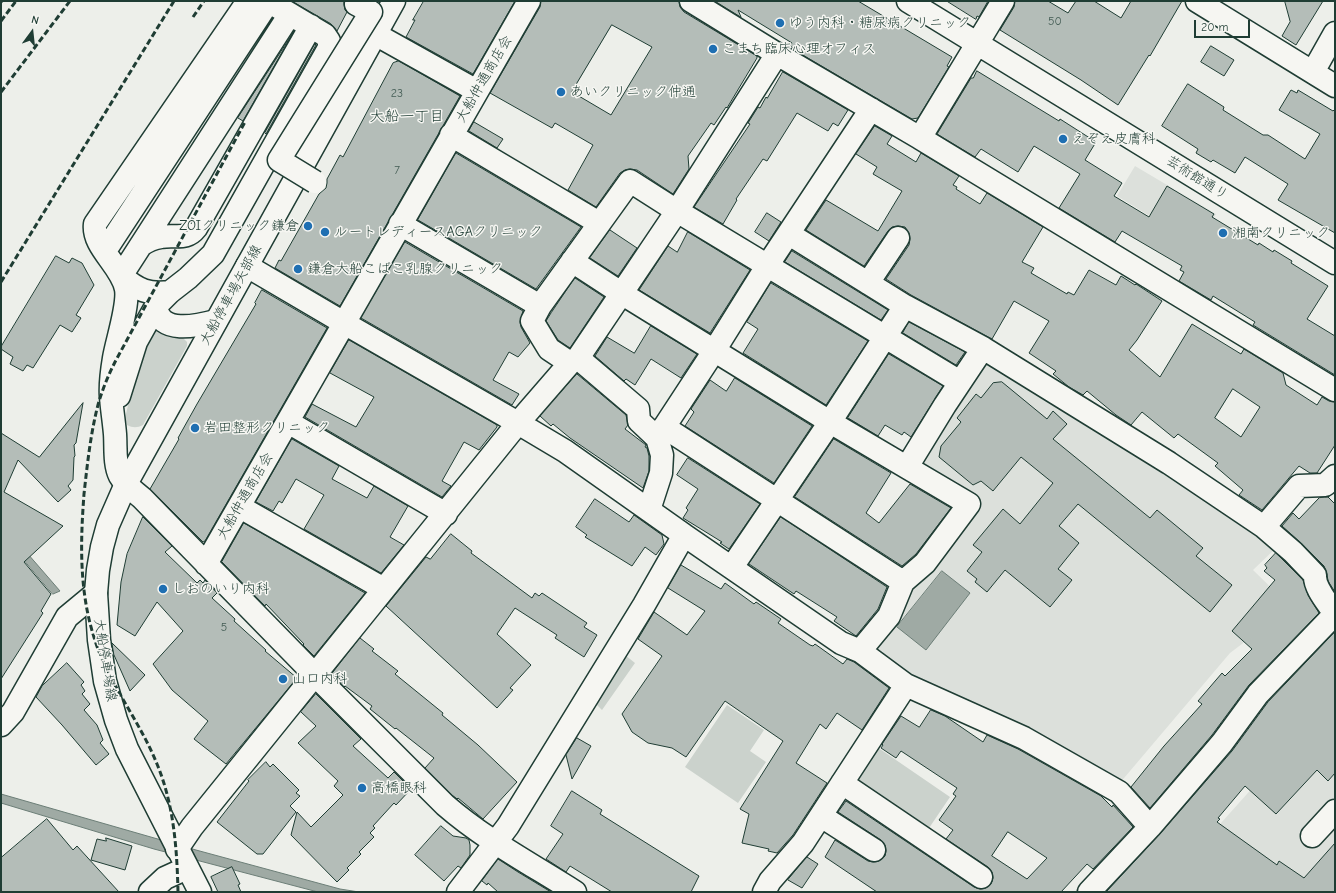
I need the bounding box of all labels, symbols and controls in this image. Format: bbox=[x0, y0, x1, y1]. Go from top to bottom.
north arrow bbox=[12, 12, 52, 52]
scale bar bbox=[1196, 12, 1252, 38]
text: N bbox=[30, 13, 40, 27]
place label: ゆう内科・糖尿病クリニック bbox=[789, 15, 971, 31]
house number: 50 bbox=[1048, 15, 1062, 29]
marker: ゆう内科・糖尿病クリニック bbox=[774, 17, 786, 29]
text: 20 m bbox=[1201, 20, 1229, 34]
street label: 大船仲通商店会 bbox=[452, 32, 516, 126]
place label: こまち臨床心理オフィス bbox=[722, 41, 876, 57]
marker: こまち臨床心理オフィス bbox=[707, 43, 719, 55]
place label: あいクリニック仲通 bbox=[570, 84, 696, 100]
marker: あいクリニック仲通 bbox=[555, 86, 567, 98]
house number: 23 bbox=[391, 87, 403, 101]
district label: 大船一丁目 bbox=[370, 108, 444, 126]
place label: えぞえ皮膚科 bbox=[1072, 131, 1156, 147]
marker: えぞえ皮膚科 bbox=[1057, 133, 1069, 145]
street label: 芸術館通り bbox=[1163, 152, 1231, 204]
house number: 7 bbox=[394, 164, 400, 178]
place label: ZOIクリニック鎌倉 bbox=[179, 218, 299, 234]
marker: ZOIクリニック鎌倉 bbox=[302, 220, 314, 232]
place label: ルートレディースAGAクリニック bbox=[334, 224, 543, 240]
place label: 湘南クリニック bbox=[1232, 225, 1330, 241]
marker: ルートレディースAGAクリニック bbox=[319, 226, 331, 238]
marker: 湘南クリニック bbox=[1217, 227, 1229, 239]
street label: 大船停車場矢部線 bbox=[197, 242, 265, 348]
place label: 鎌倉大船こばこ乳腺クリニック bbox=[307, 261, 503, 277]
marker: 鎌倉大船こばこ乳腺クリニック bbox=[292, 263, 304, 275]
place label: 岩田整形クリニック bbox=[204, 420, 330, 436]
marker: 岩田整形クリニック bbox=[189, 422, 201, 434]
street label: 大船仲通商店会 bbox=[213, 449, 277, 543]
place label: しおのいり内科 bbox=[172, 581, 270, 597]
marker: しおのいり内科 bbox=[157, 583, 169, 595]
street label: 大船停車場線 bbox=[90, 617, 120, 703]
house number: 5 bbox=[221, 621, 227, 635]
place label: 山口内科 bbox=[292, 671, 348, 687]
marker: 山口内科 bbox=[277, 673, 289, 685]
place label: 高橋眼科 bbox=[371, 780, 427, 796]
marker: 高橋眼科 bbox=[356, 782, 368, 794]

